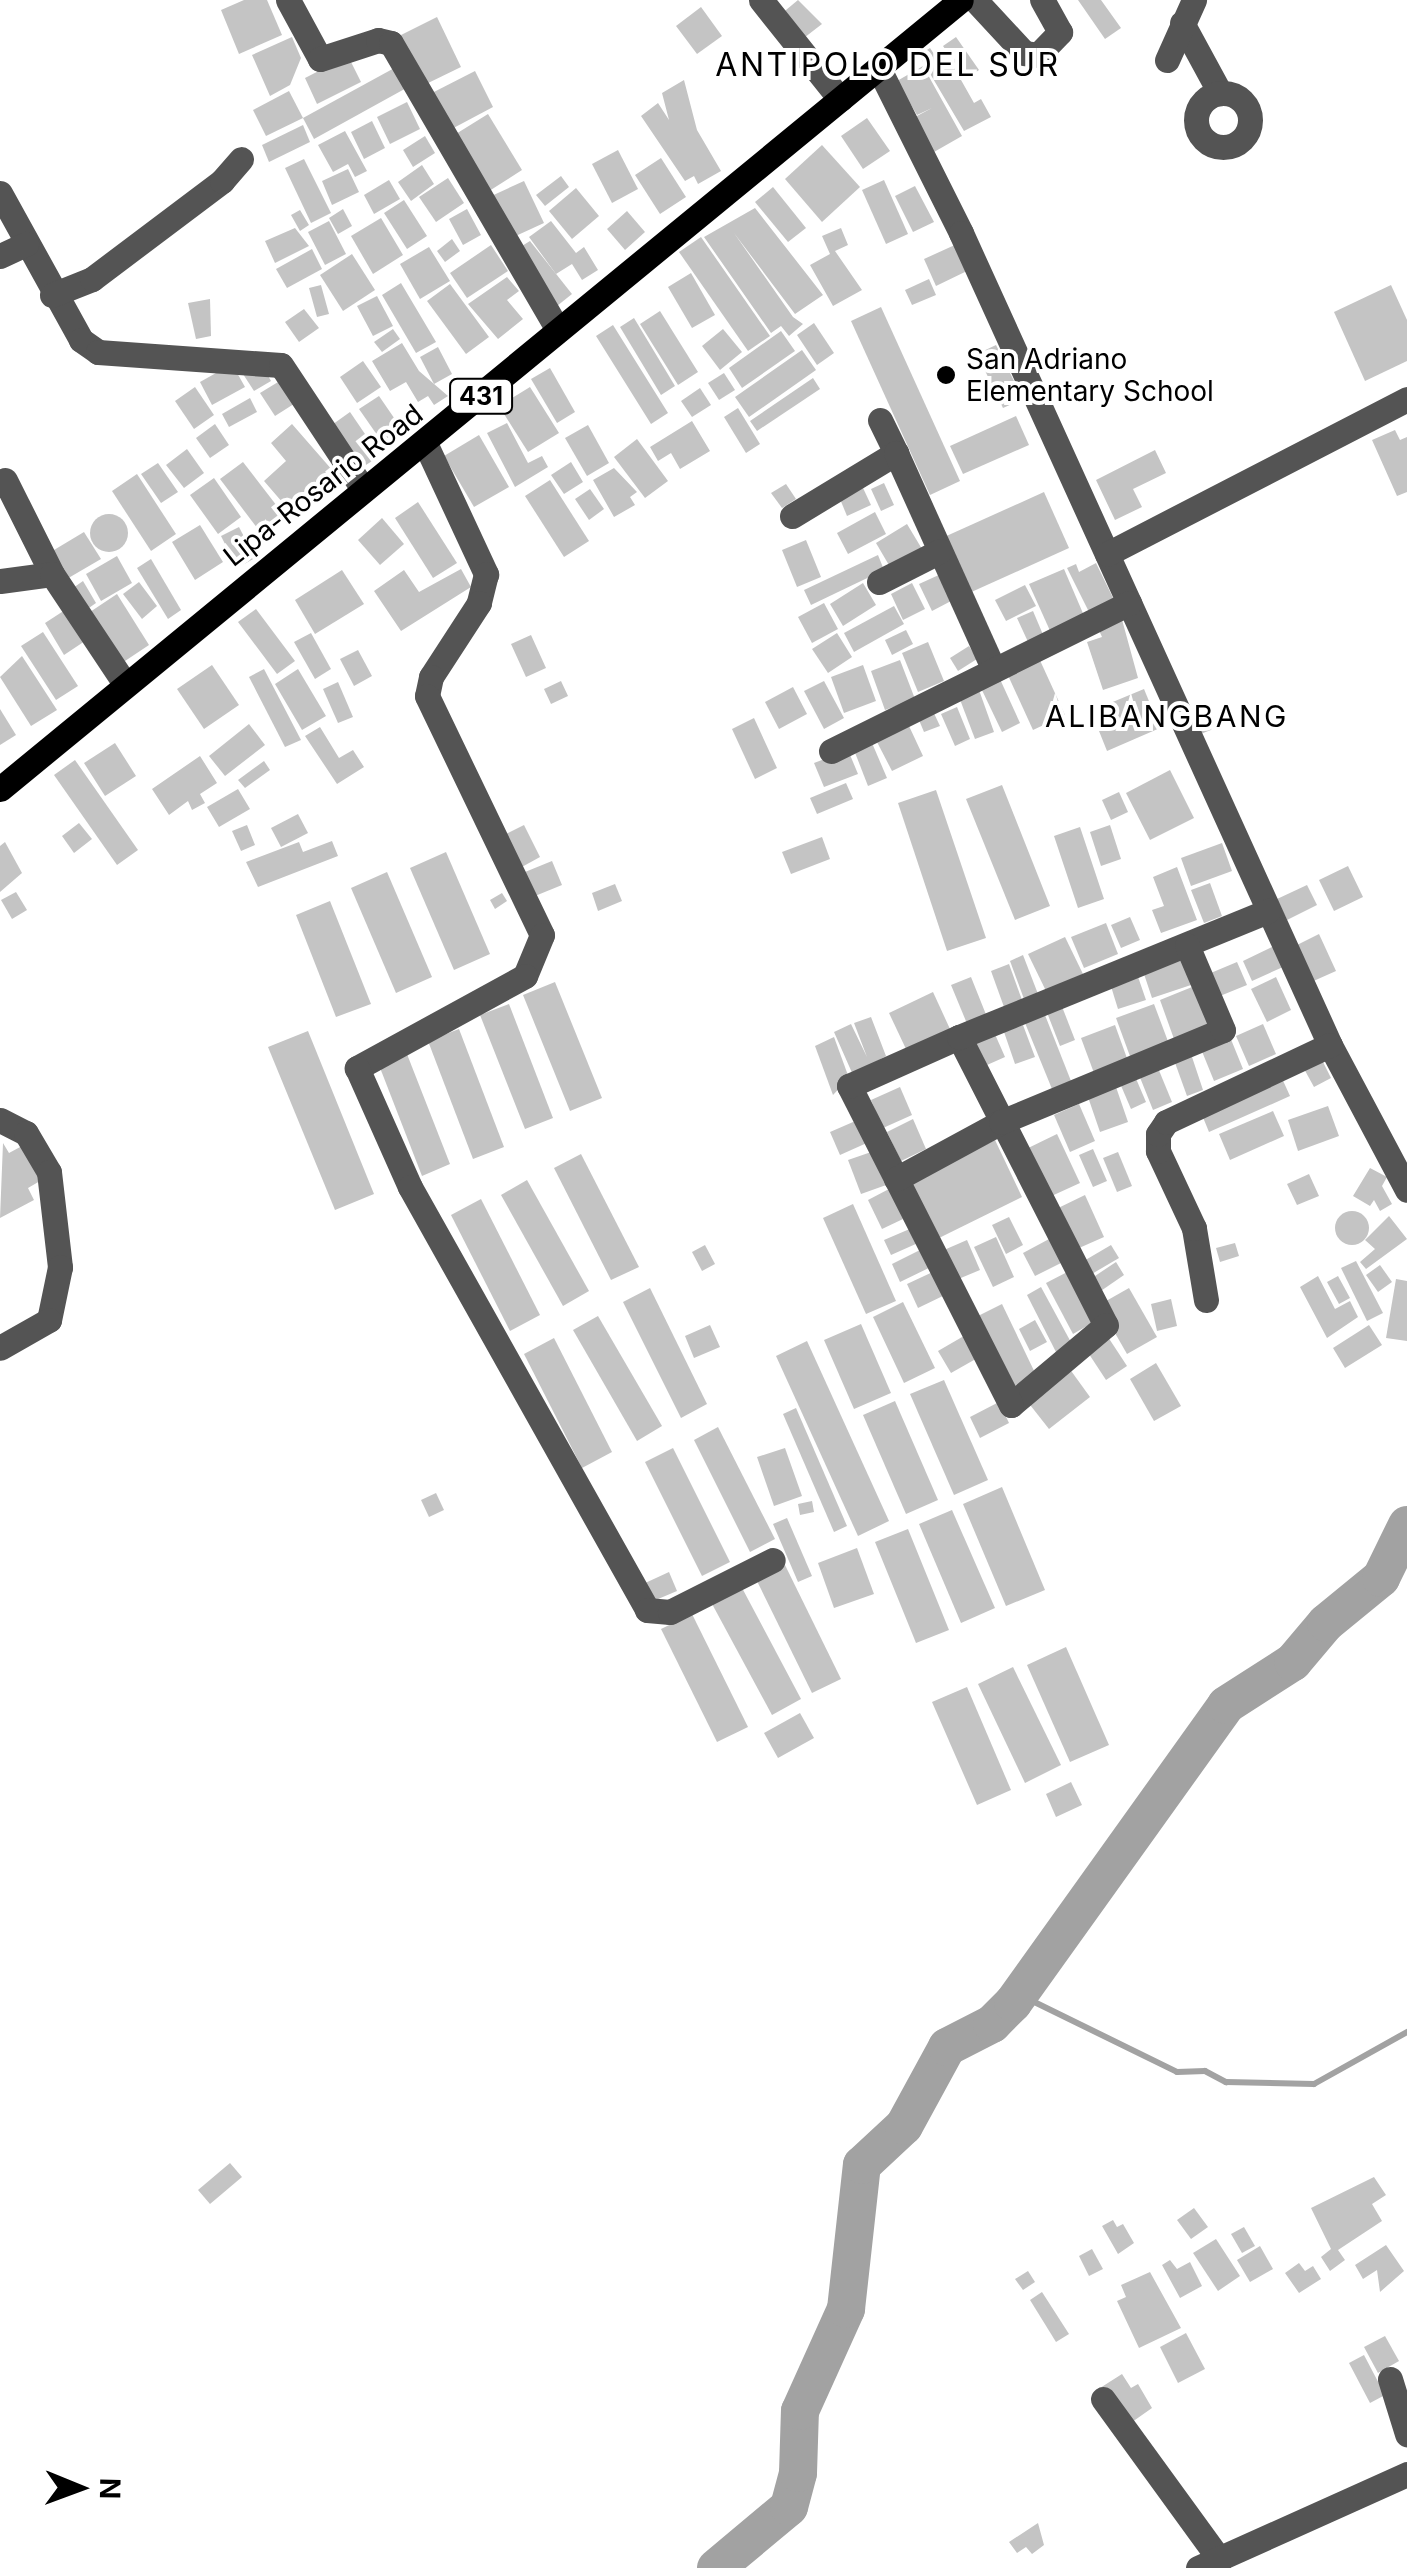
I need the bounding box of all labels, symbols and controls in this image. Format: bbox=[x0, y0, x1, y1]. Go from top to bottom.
district label: ANTIPOLO DEL SUR bbox=[715, 46, 1061, 84]
place label: San Adriano Elementary School bbox=[966, 342, 1214, 408]
marker: San Adriano Elementary School bbox=[935, 364, 957, 386]
road number: 431 bbox=[448, 376, 514, 416]
street label: Lipa-Rosario Road bbox=[217, 397, 429, 573]
district label: ALIBANGBANG bbox=[1045, 698, 1289, 734]
north arrow bbox=[30, 2438, 130, 2538]
text: N bbox=[93, 2478, 127, 2499]

